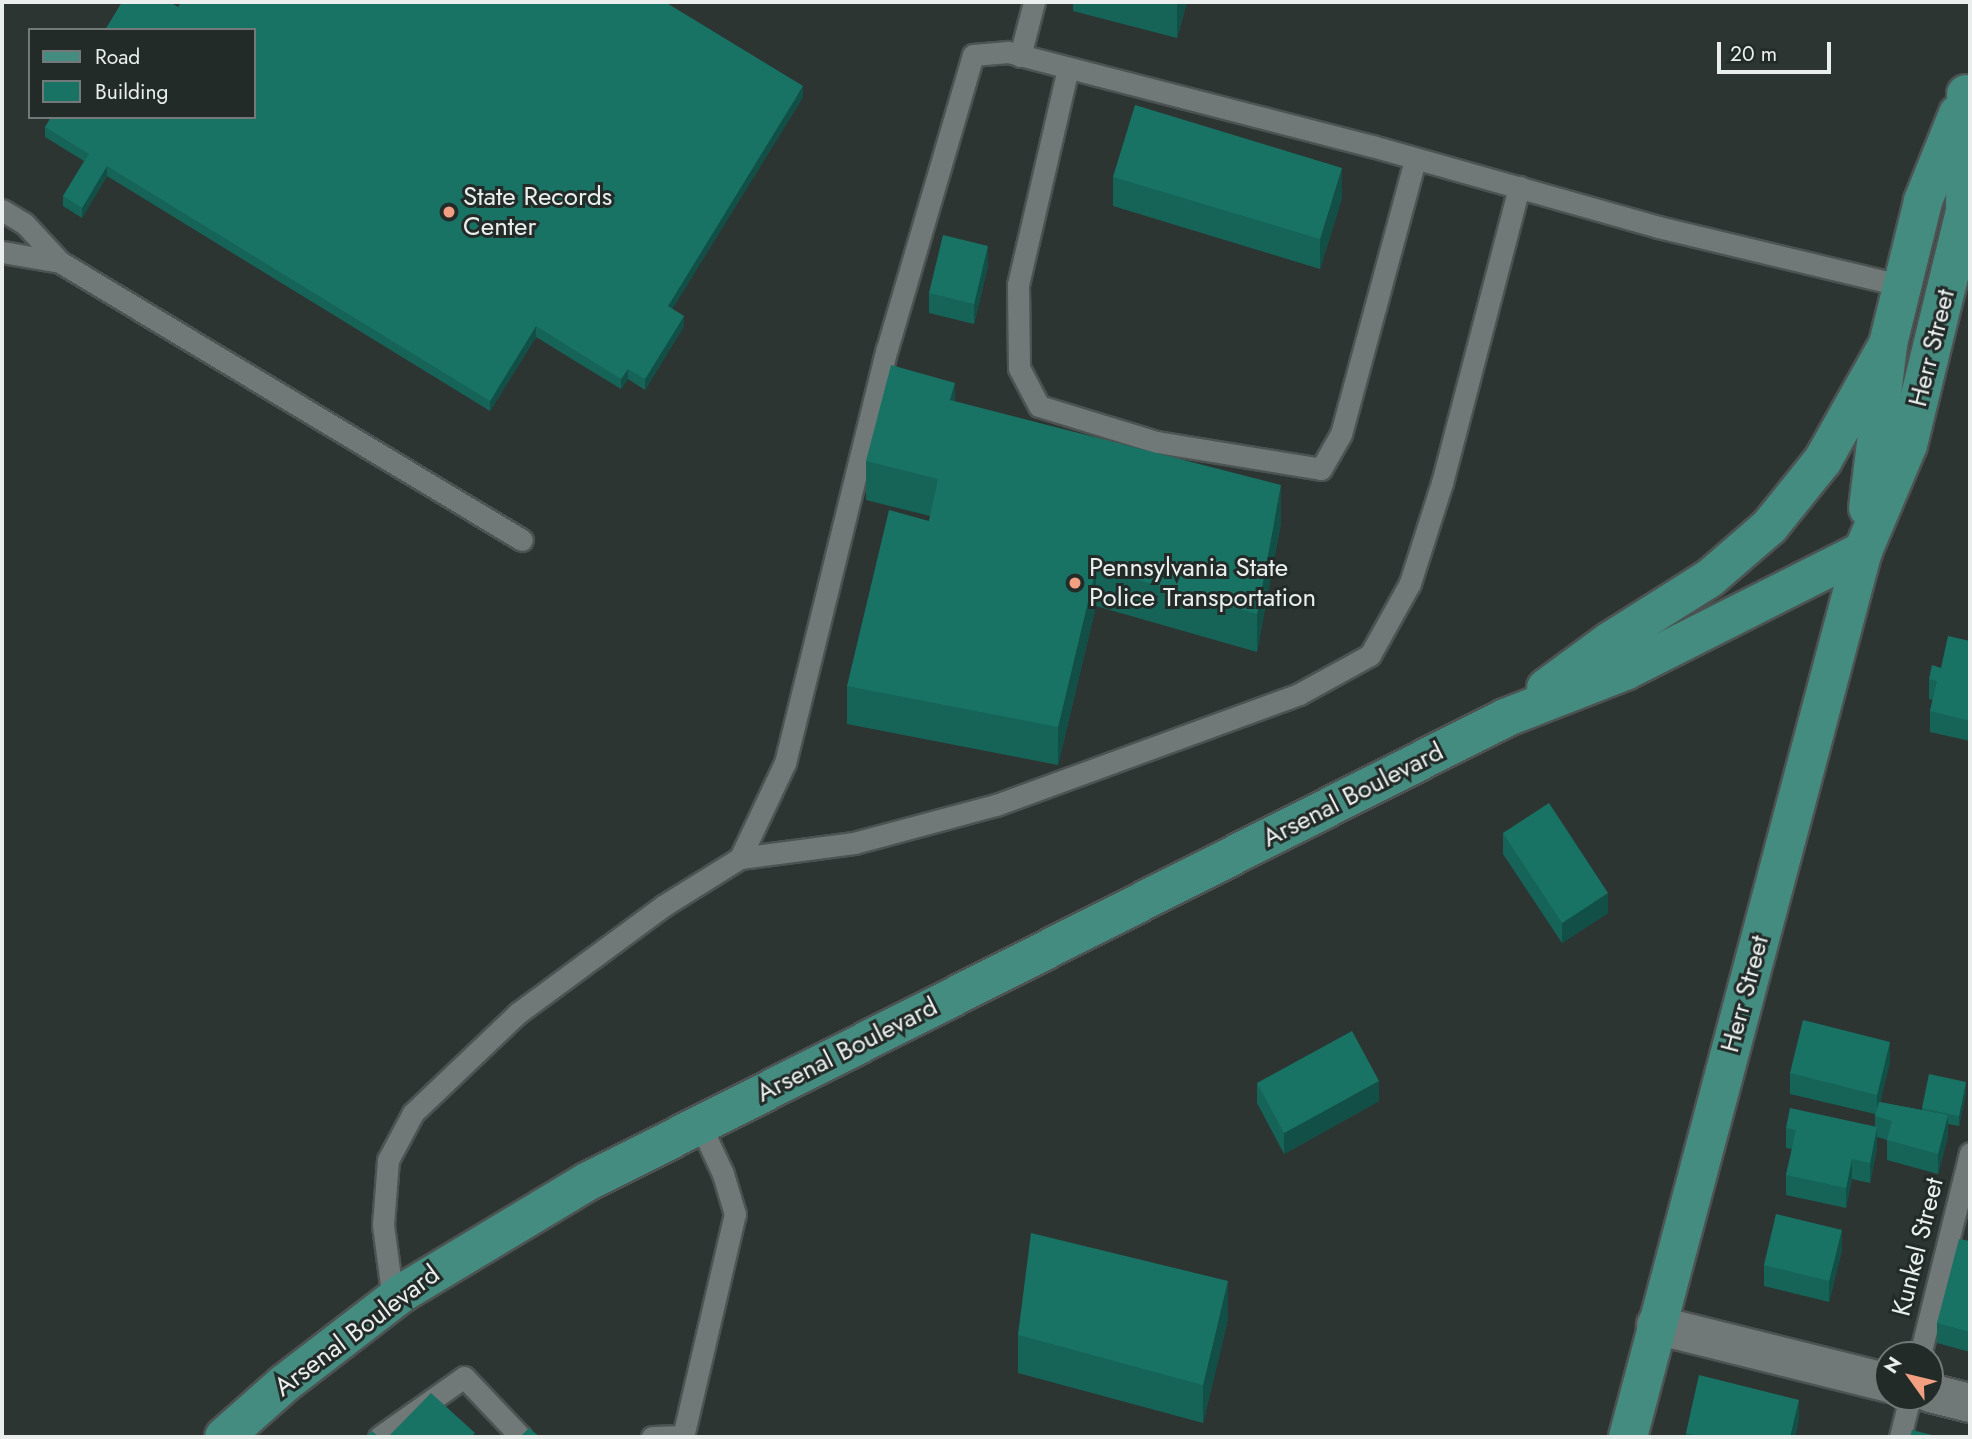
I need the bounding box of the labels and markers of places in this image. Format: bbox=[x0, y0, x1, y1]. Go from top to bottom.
place label: State Records Center bbox=[463, 181, 612, 242]
marker: State Records Center bbox=[441, 204, 457, 220]
place label: Pennsylvania State Police Transportation bbox=[1089, 552, 1316, 614]
marker: Pennsylvania State Police Transportation bbox=[1067, 575, 1083, 591]

